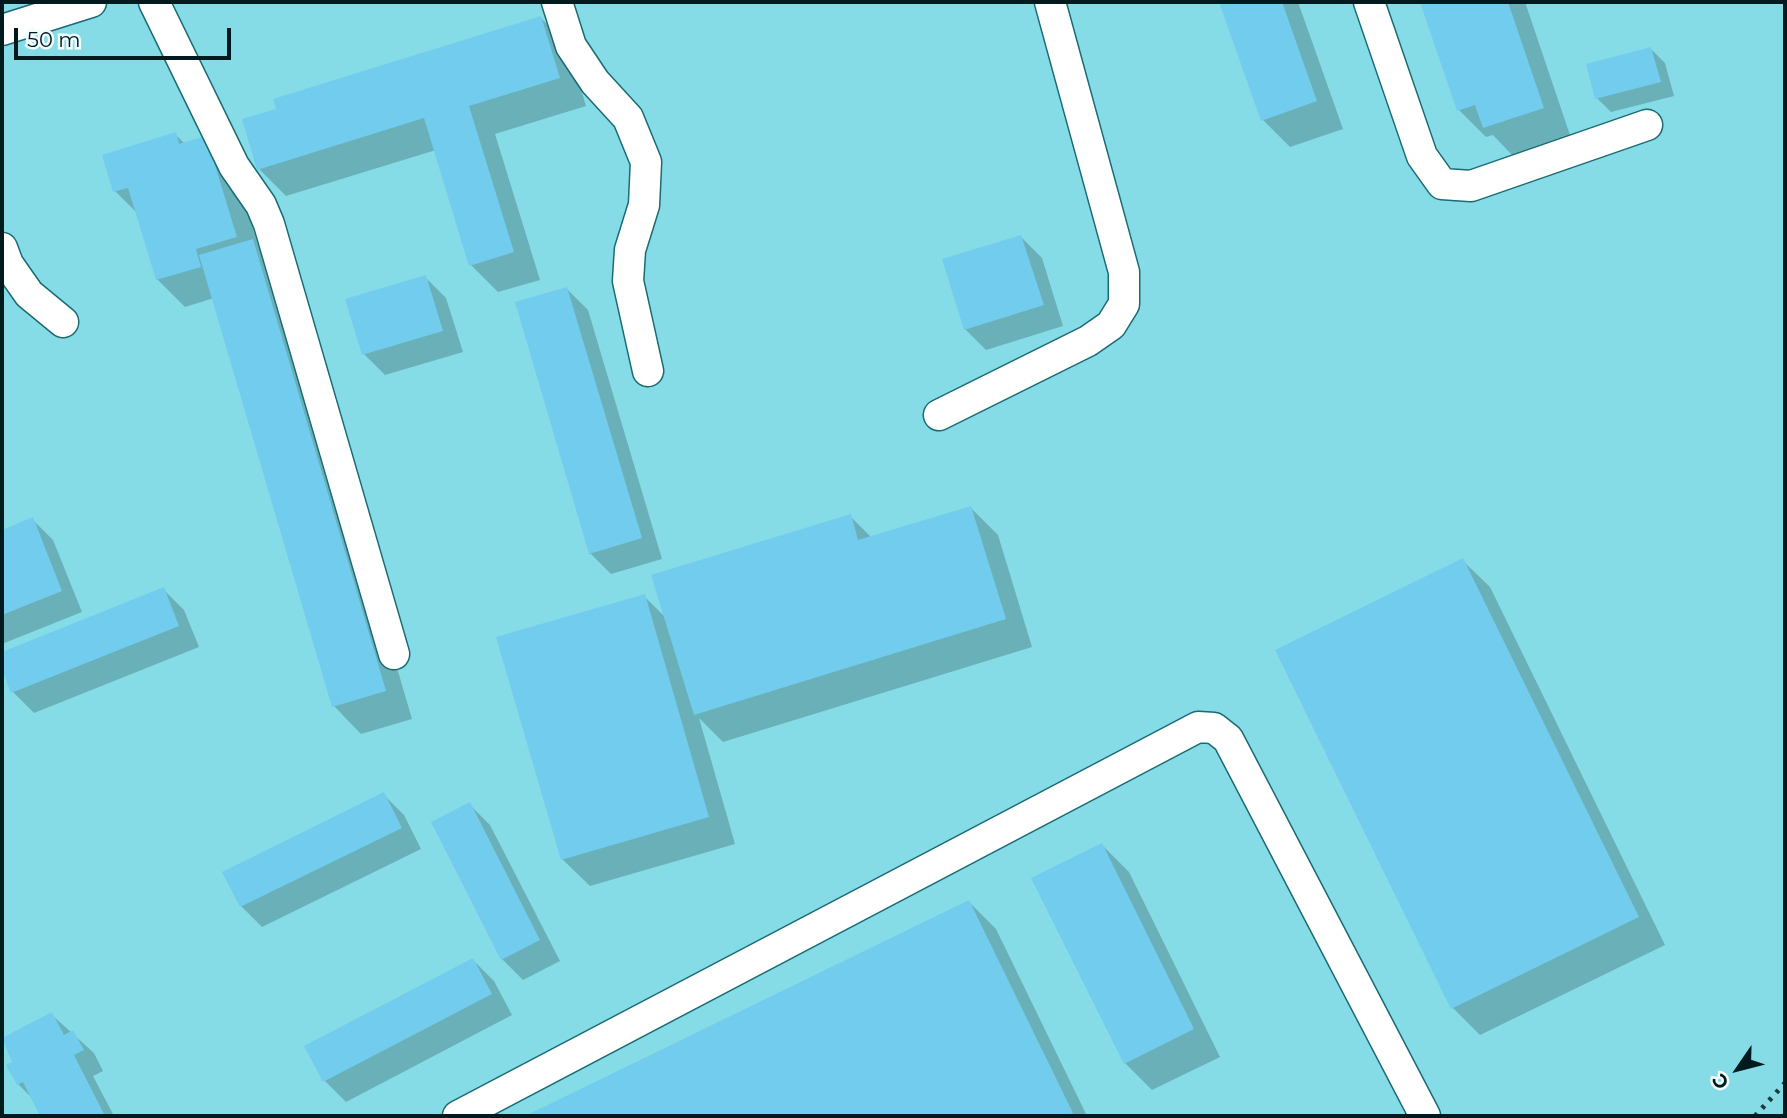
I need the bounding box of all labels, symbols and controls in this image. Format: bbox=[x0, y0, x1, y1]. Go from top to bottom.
scale bar bbox=[18, 14, 234, 58]
text: 50 m bbox=[27, 27, 81, 52]
north arrow bbox=[1703, 1034, 1773, 1104]
text: С bbox=[1707, 1069, 1734, 1094]

